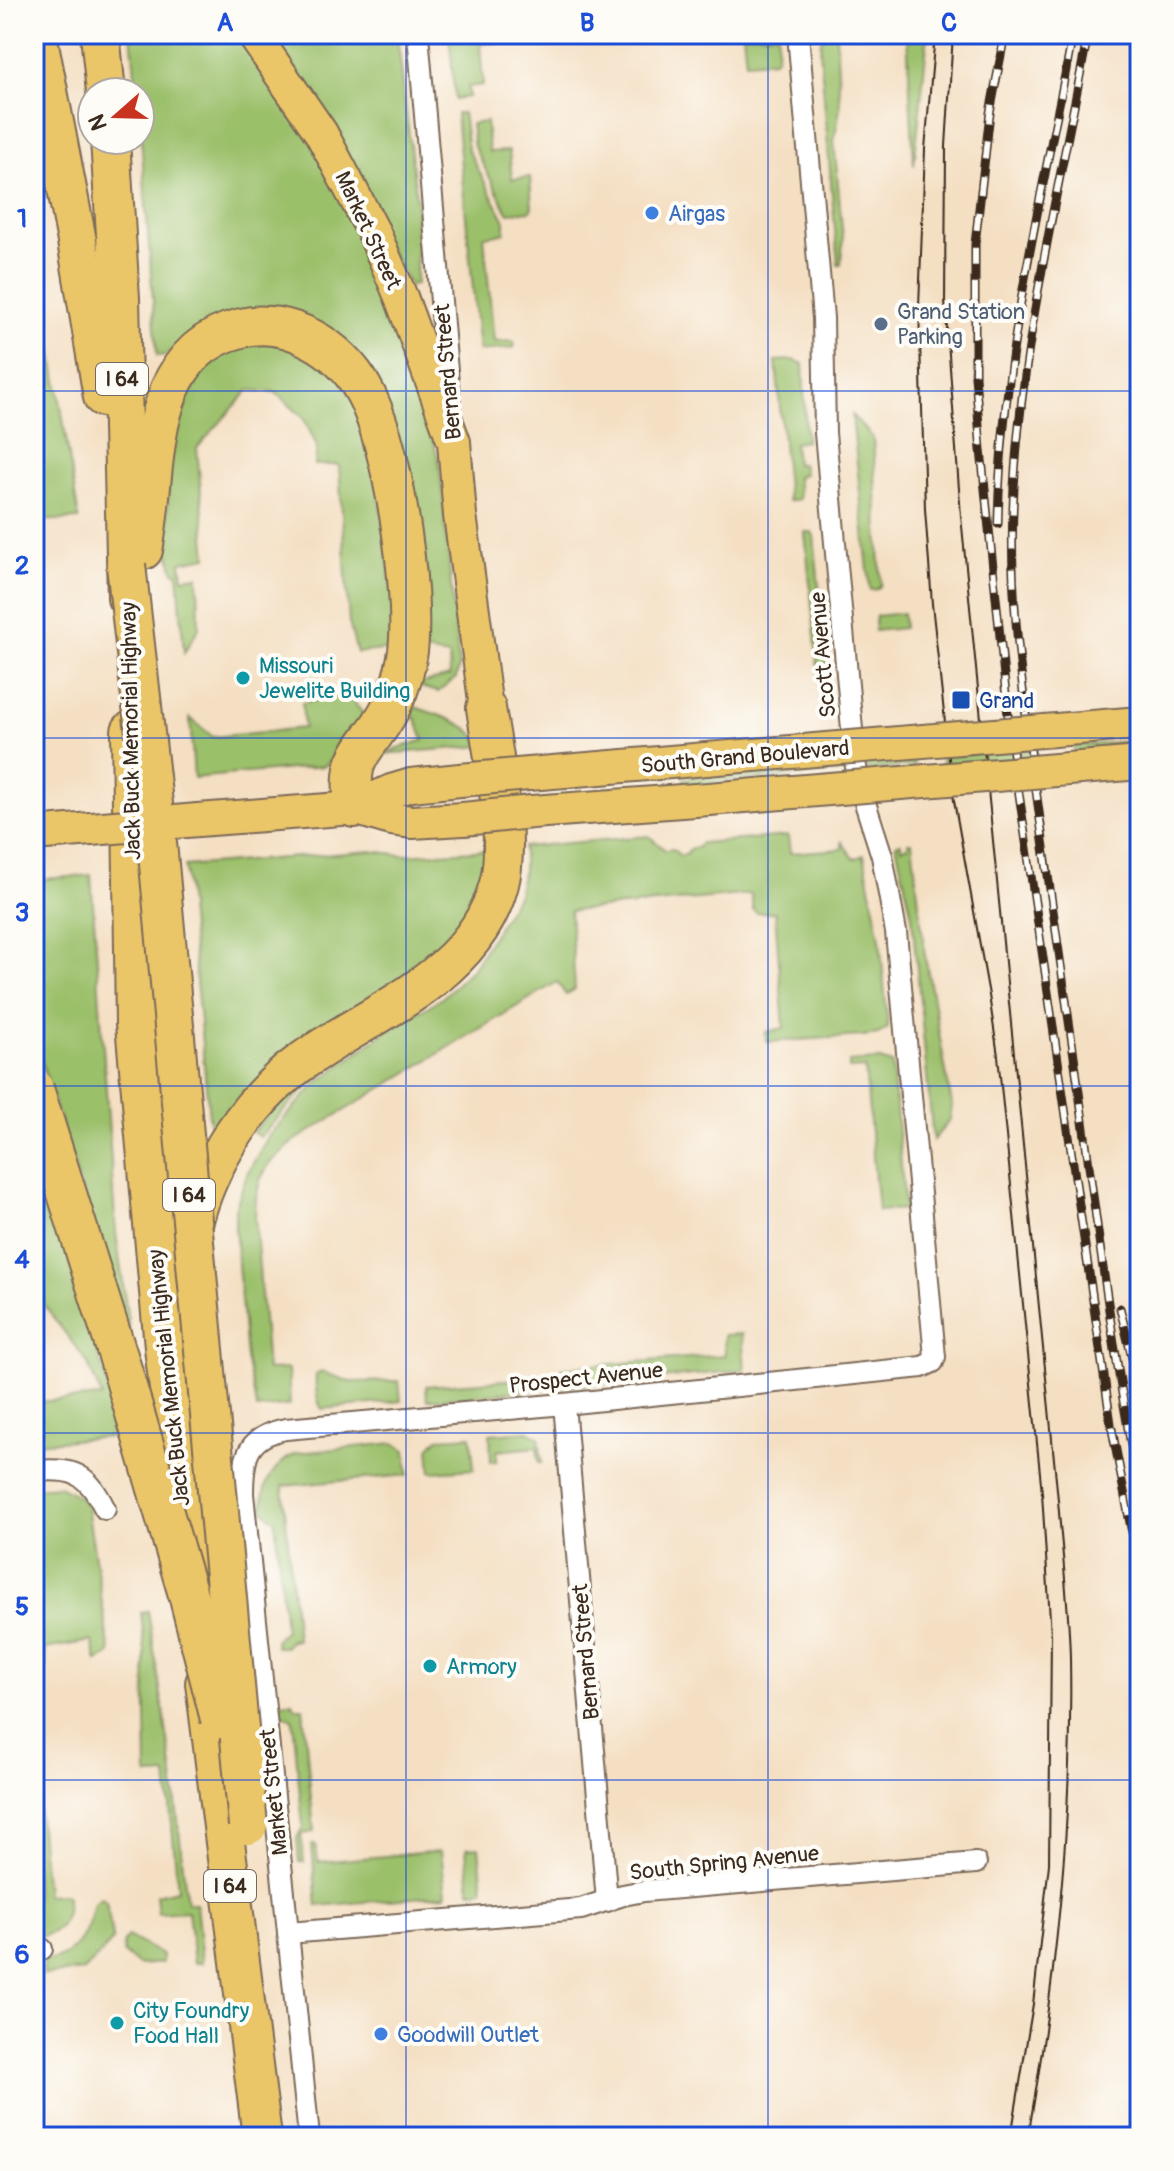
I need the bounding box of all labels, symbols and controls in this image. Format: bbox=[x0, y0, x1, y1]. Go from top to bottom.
text: A bbox=[217, 7, 234, 39]
text: B bbox=[580, 7, 594, 39]
text: C bbox=[941, 7, 957, 39]
north arrow bbox=[76, 76, 156, 156]
text: N bbox=[82, 111, 114, 134]
street label: Market Street bbox=[329, 167, 408, 294]
place label: Airgas bbox=[668, 200, 725, 228]
text: 1 bbox=[17, 203, 27, 235]
marker: Airgas bbox=[643, 204, 661, 222]
place label: Grand Station Parking bbox=[897, 298, 1025, 351]
street label: Bernard Street bbox=[428, 303, 468, 441]
marker: Grand Station Parking bbox=[872, 315, 890, 333]
road number: I 64 bbox=[96, 363, 148, 395]
text: 2 bbox=[15, 550, 29, 582]
street label: Scott Avenue bbox=[804, 591, 842, 719]
street label: Jack Buck Memorial Highway bbox=[115, 602, 147, 860]
place label: Missouri Jewelite Building bbox=[259, 652, 410, 705]
marker: Missouri Jewelite Building bbox=[234, 669, 252, 687]
place label: Grand bbox=[979, 687, 1034, 715]
marker: Grand bbox=[950, 689, 972, 711]
street label: South Grand Boulevard bbox=[640, 734, 851, 780]
text: 3 bbox=[15, 897, 29, 929]
road number: I 64 bbox=[163, 1179, 215, 1211]
text: 4 bbox=[14, 1244, 30, 1276]
street label: Jack Buck Memorial Highway bbox=[142, 1248, 196, 1508]
street label: Prospect Avenue bbox=[508, 1356, 665, 1400]
street label: Bernard Street bbox=[566, 1583, 606, 1721]
text: 5 bbox=[15, 1591, 29, 1623]
place label: Armory bbox=[446, 1653, 517, 1681]
marker: Armory bbox=[421, 1657, 439, 1675]
street label: Market Street bbox=[253, 1727, 295, 1857]
street label: South Spring Avenue bbox=[628, 1839, 820, 1887]
road number: I 64 bbox=[204, 1870, 256, 1902]
text: 6 bbox=[14, 1939, 30, 1971]
place label: City Foundry Food Hall bbox=[133, 1997, 249, 2050]
marker: City Foundry Food Hall bbox=[108, 2014, 126, 2032]
place label: Goodwill Outlet bbox=[397, 2021, 539, 2049]
marker: Goodwill Outlet bbox=[372, 2025, 390, 2043]

